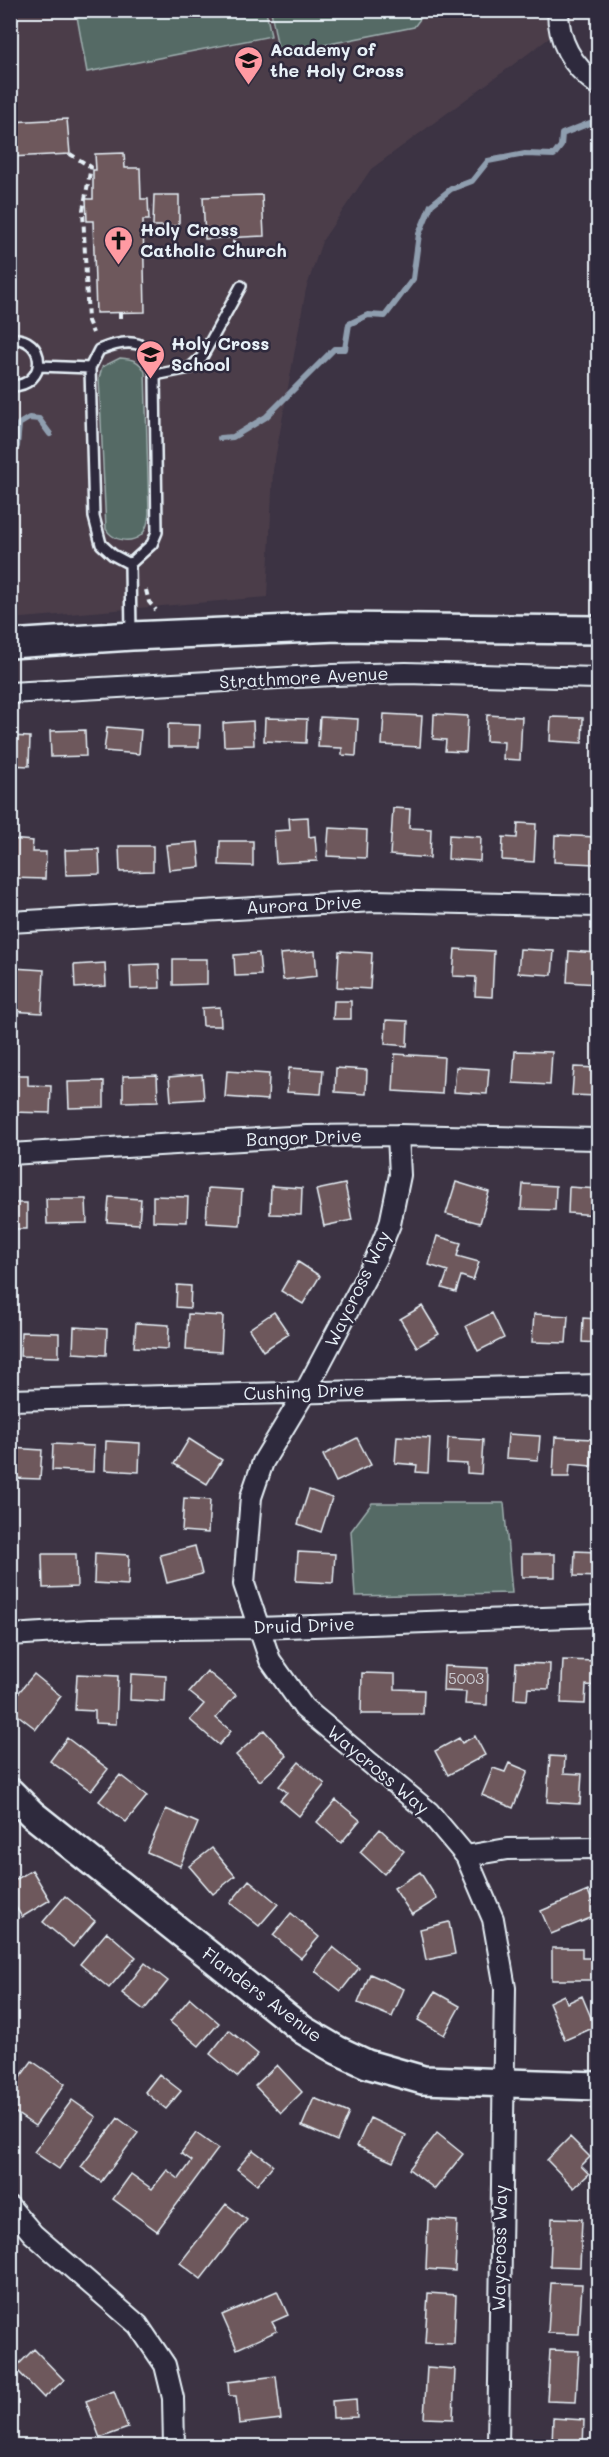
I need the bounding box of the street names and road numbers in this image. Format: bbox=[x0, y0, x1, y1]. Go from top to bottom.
street label: Strathmore Avenue bbox=[219, 661, 389, 693]
street label: Aurora Drive bbox=[246, 889, 362, 919]
street label: Bangor Drive bbox=[246, 1123, 362, 1151]
street label: Waycross Way bbox=[319, 1227, 396, 1351]
street label: Cushing Drive bbox=[243, 1377, 365, 1405]
street label: Druid Drive bbox=[253, 1611, 355, 1639]
street label: Waycross Way bbox=[323, 1719, 435, 1819]
street label: Flanders Avenue bbox=[198, 1941, 327, 2047]
street label: Waycross Way bbox=[486, 2185, 512, 2311]

